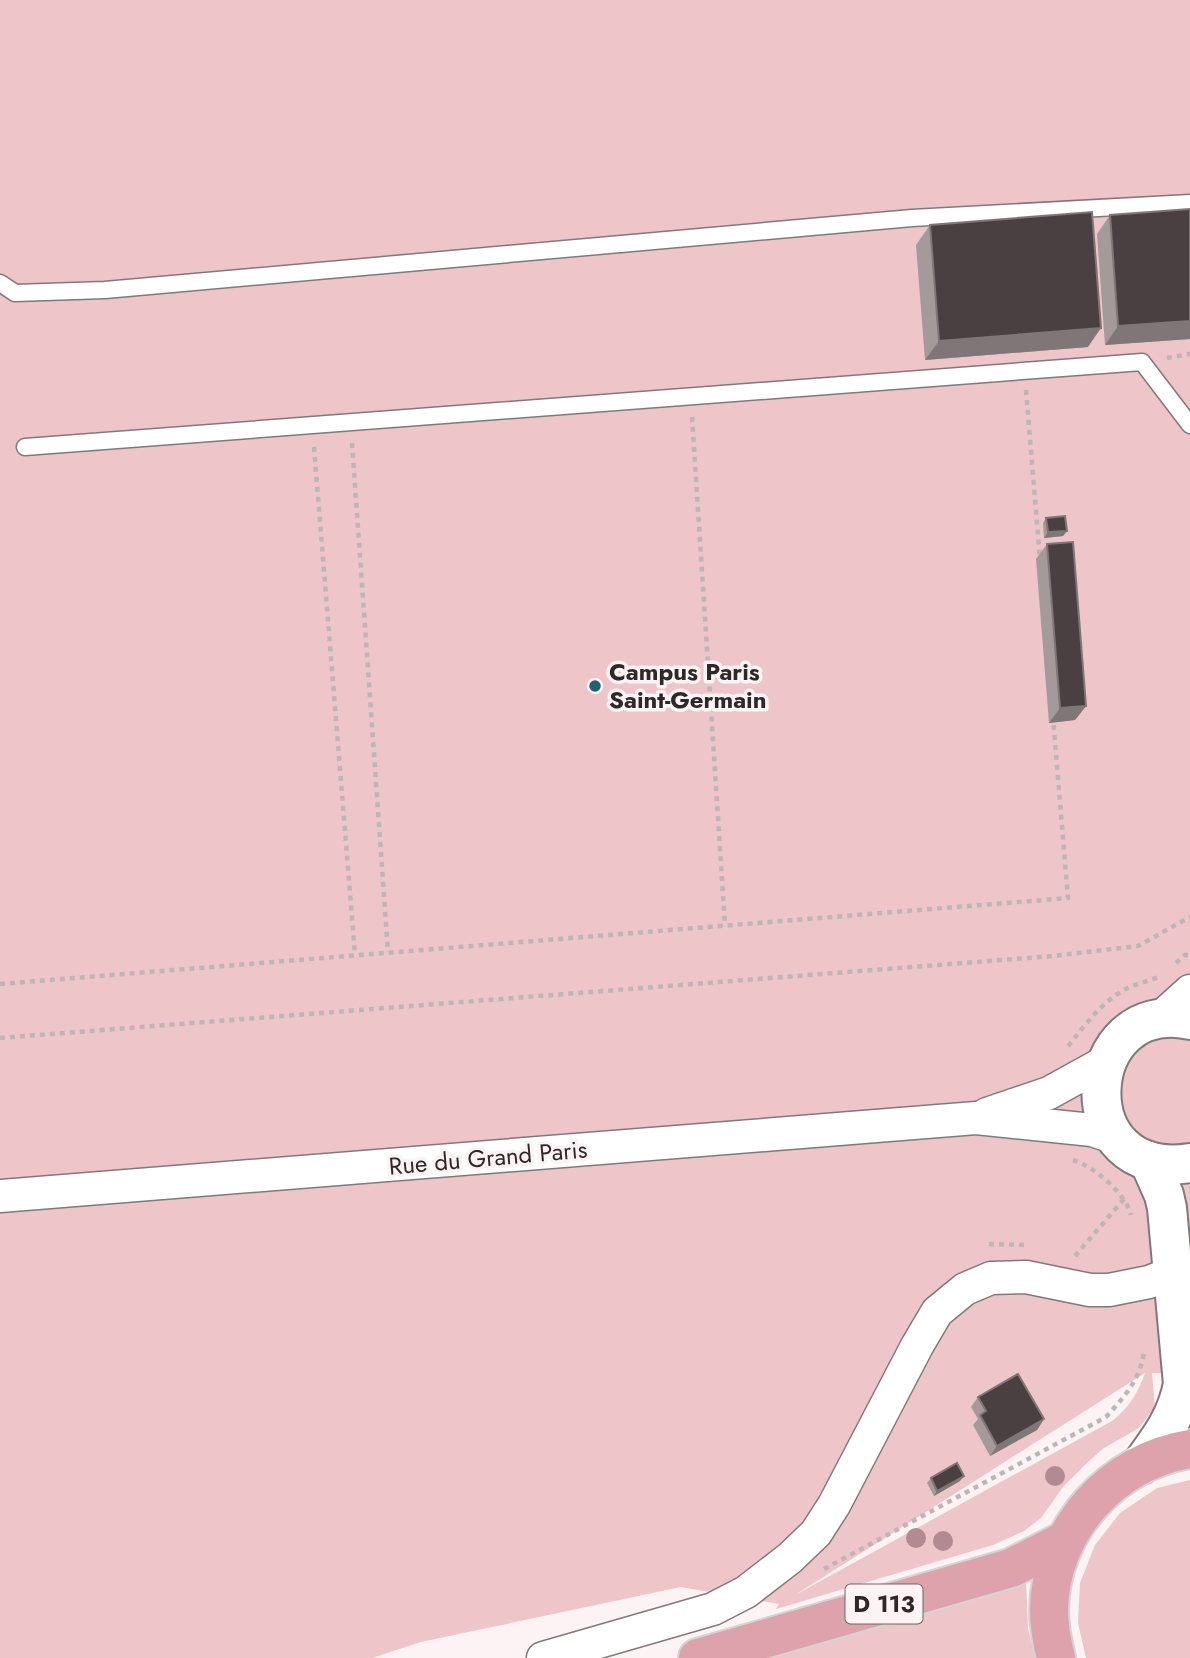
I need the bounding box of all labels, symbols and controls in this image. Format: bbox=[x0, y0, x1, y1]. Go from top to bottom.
place label: Campus Paris Saint-Germain bbox=[609, 654, 767, 717]
marker: Campus Paris Saint-Germain bbox=[587, 678, 603, 694]
street label: Rue du Grand Paris bbox=[387, 1131, 589, 1184]
road number: D 113 bbox=[846, 1584, 922, 1624]

